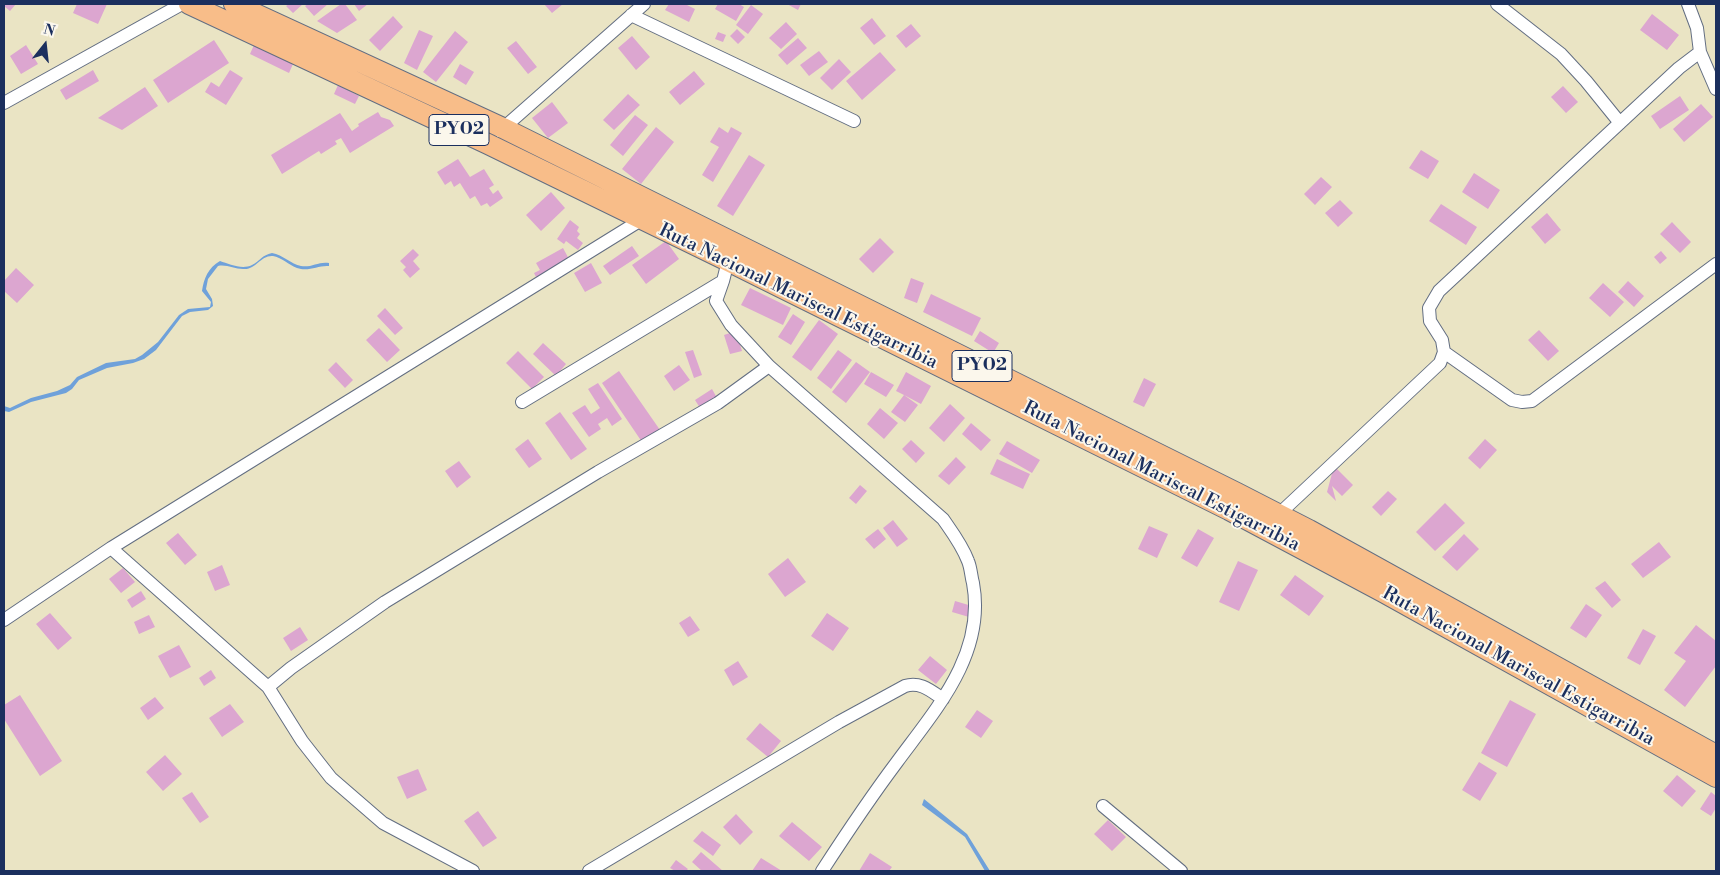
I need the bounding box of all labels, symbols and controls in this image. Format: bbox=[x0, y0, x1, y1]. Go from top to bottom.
north arrow bbox=[20, 20, 70, 70]
text: N bbox=[41, 20, 57, 41]
road number: PY02 bbox=[429, 114, 489, 146]
street label: Ruta Nacional Mariscal Estigarribia bbox=[655, 219, 941, 375]
road number: PY02 bbox=[952, 351, 1012, 382]
street label: Ruta Nacional Mariscal Estigarribia bbox=[1019, 397, 1303, 557]
street label: Ruta Nacional Mariscal Estigarribia bbox=[1378, 582, 1658, 752]

